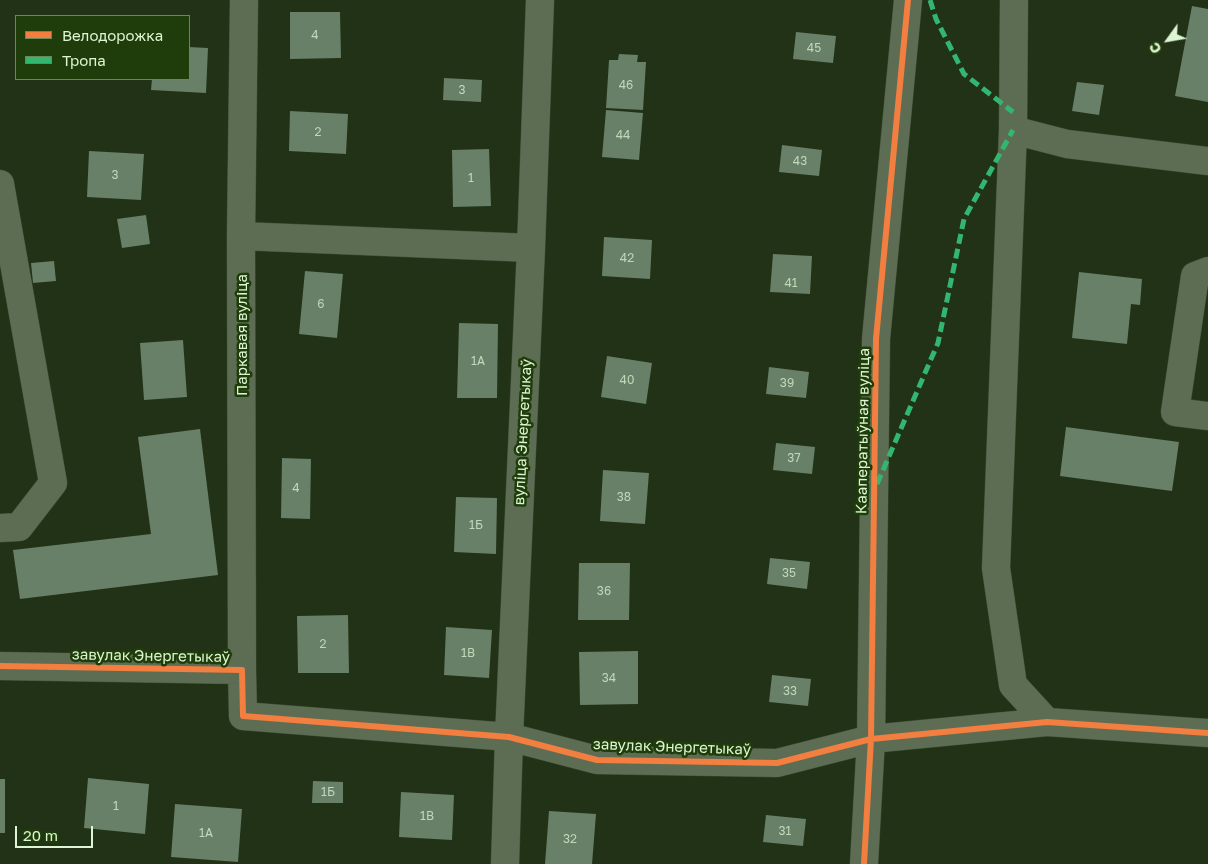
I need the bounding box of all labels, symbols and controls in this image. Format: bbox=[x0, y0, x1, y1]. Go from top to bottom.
legend bbox=[15, 15, 190, 80]
north arrow bbox=[1143, 15, 1193, 65]
text: Велодорожка bbox=[62, 26, 163, 44]
house number: 4 bbox=[311, 28, 319, 42]
text: С bbox=[1145, 39, 1165, 57]
house number: 45 bbox=[807, 41, 821, 55]
text: Тропа bbox=[62, 51, 106, 69]
house number: 46 bbox=[619, 78, 633, 92]
house number: 3 bbox=[458, 83, 466, 97]
house number: 2 bbox=[315, 125, 321, 139]
house number: 44 bbox=[616, 128, 630, 142]
house number: 43 bbox=[793, 154, 807, 168]
house number: 3 bbox=[111, 168, 119, 182]
house number: 1 bbox=[468, 171, 474, 185]
house number: 42 bbox=[620, 251, 634, 265]
street label: Паркавая вуліца bbox=[233, 274, 251, 396]
house number: 41 bbox=[784, 276, 798, 290]
house number: 6 bbox=[317, 297, 325, 311]
street label: Кааператыўная вуліца bbox=[853, 348, 873, 514]
house number: 1А bbox=[471, 354, 485, 368]
street label: вуліца Энергетыкаў bbox=[510, 358, 536, 506]
house number: 40 bbox=[620, 373, 634, 387]
house number: 39 bbox=[780, 376, 794, 390]
house number: 37 bbox=[787, 451, 801, 465]
house number: 4 bbox=[292, 481, 300, 495]
house number: 38 bbox=[617, 490, 631, 504]
house number: 1Б bbox=[469, 518, 483, 532]
house number: 35 bbox=[782, 566, 796, 580]
house number: 36 bbox=[597, 584, 611, 598]
house number: 2 bbox=[320, 637, 326, 651]
street label: завулак Энергетыкаў bbox=[72, 646, 230, 666]
house number: 1В bbox=[461, 646, 475, 660]
house number: 34 bbox=[602, 671, 616, 685]
house number: 33 bbox=[783, 684, 797, 698]
street label: завулак Энергетыкаў bbox=[593, 735, 751, 759]
house number: 1Б bbox=[321, 785, 335, 799]
house number: 1 bbox=[113, 799, 119, 813]
house number: 1В bbox=[420, 809, 434, 823]
scale bar bbox=[18, 816, 95, 848]
house number: 31 bbox=[779, 824, 791, 838]
text: 20 m bbox=[23, 826, 58, 844]
house number: 1А bbox=[199, 826, 213, 840]
house number: 32 bbox=[563, 832, 577, 846]

